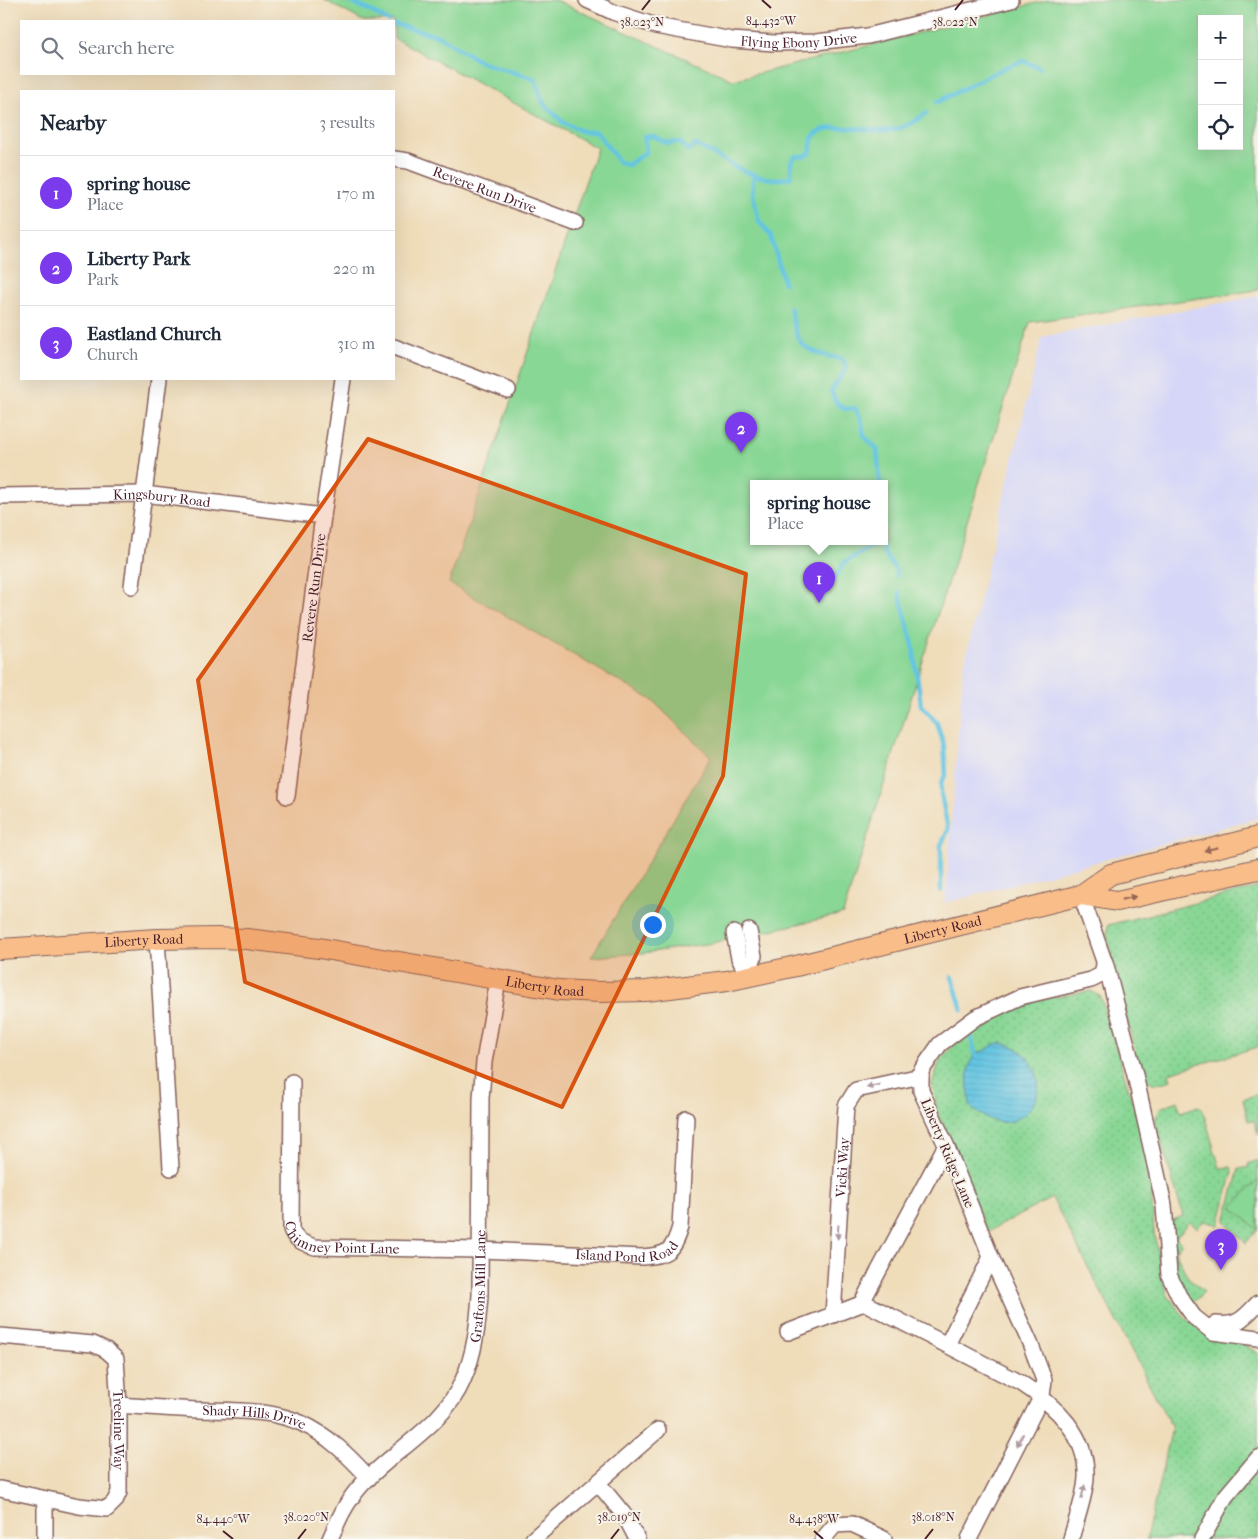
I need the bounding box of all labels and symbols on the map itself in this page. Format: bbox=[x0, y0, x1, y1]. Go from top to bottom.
text: 84.432°W bbox=[746, 14, 797, 28]
text: 38.023°N bbox=[620, 15, 664, 29]
text: 38.022°N bbox=[932, 15, 978, 29]
street label: Flying Ebony Drive bbox=[740, 29, 858, 52]
street label: Revere Run Drive bbox=[430, 163, 539, 217]
pin: 2 bbox=[725, 412, 757, 453]
street label: Kingsbury Road bbox=[113, 486, 212, 511]
street label: Revere Run Drive bbox=[299, 532, 330, 643]
pin: 1 bbox=[803, 562, 835, 603]
one-way arrow bbox=[1203, 845, 1218, 853]
one-way arrow bbox=[1122, 894, 1137, 902]
your location bbox=[640, 912, 666, 938]
street label: Liberty Road bbox=[902, 912, 984, 948]
street label: Liberty Road bbox=[104, 931, 184, 951]
street label: Liberty Road bbox=[504, 973, 585, 1000]
one-way arrow bbox=[866, 1082, 881, 1090]
street label: Liberty Ridge Lane bbox=[917, 1096, 978, 1211]
street label: Vicki Way bbox=[832, 1136, 853, 1199]
street label: Chimney Point Lane bbox=[282, 1221, 400, 1258]
one-way arrow bbox=[834, 1224, 842, 1240]
pin: 3 bbox=[1205, 1229, 1237, 1270]
street label: Graftons Mill Lane bbox=[467, 1230, 489, 1344]
street label: Island Pond Road bbox=[575, 1238, 682, 1266]
street label: Treeline Way bbox=[109, 1389, 127, 1471]
street label: Shady Hills Drive bbox=[202, 1402, 309, 1433]
one-way arrow bbox=[1016, 1433, 1024, 1447]
one-way arrow bbox=[1079, 1484, 1087, 1499]
text: 38.020°N bbox=[283, 1510, 329, 1524]
text: 38.019°N bbox=[597, 1510, 641, 1524]
text: 38.018°N bbox=[911, 1510, 955, 1524]
text: 84.440°W bbox=[197, 1512, 251, 1526]
text: 84.438°W bbox=[789, 1512, 840, 1526]

